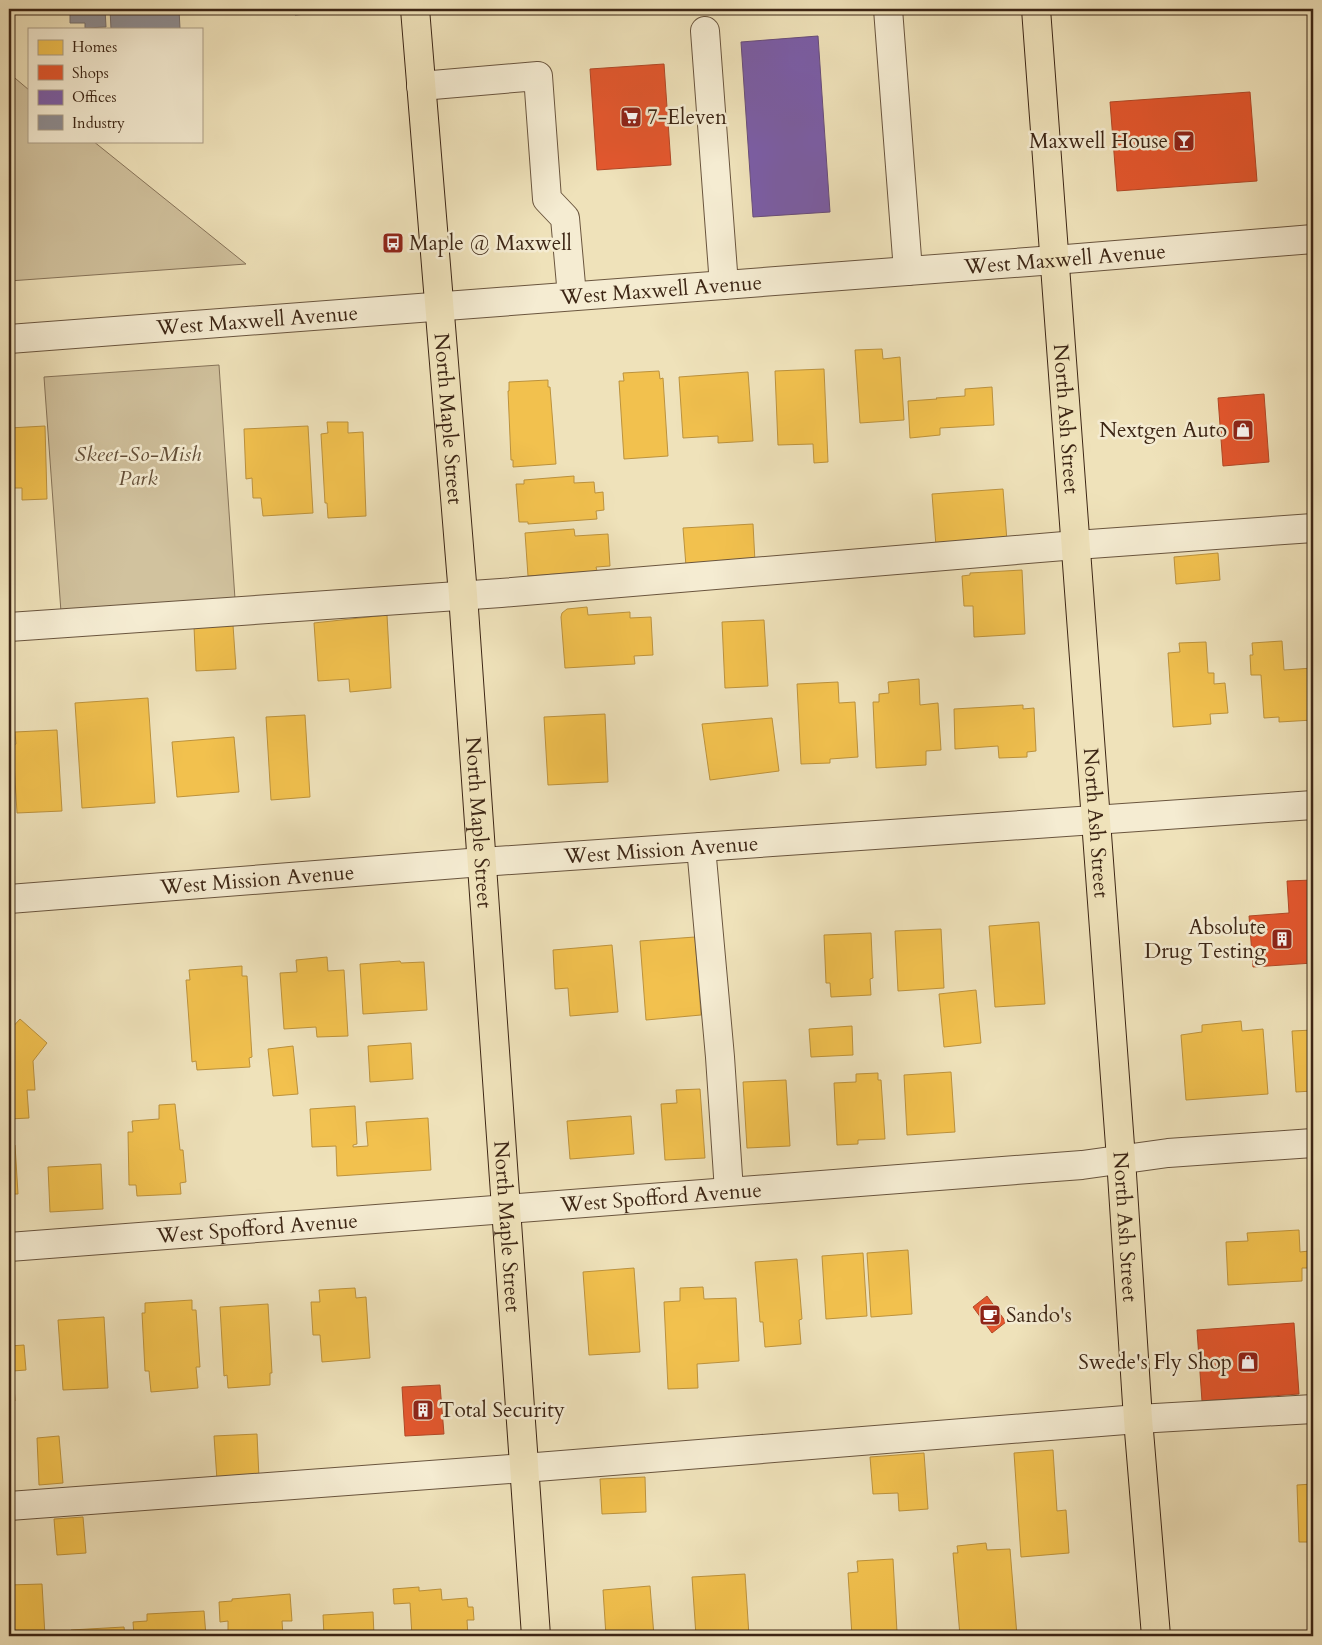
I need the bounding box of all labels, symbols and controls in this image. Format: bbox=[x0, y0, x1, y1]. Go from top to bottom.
legend bbox=[28, 28, 202, 142]
text: Homes bbox=[72, 37, 117, 57]
text: Shops bbox=[72, 63, 109, 83]
text: Offices bbox=[72, 87, 117, 107]
place label: 7-Eleven bbox=[647, 103, 727, 132]
supermarket icon: 7-Eleven bbox=[619, 105, 643, 129]
text: Industry bbox=[72, 113, 125, 133]
place label: Maxwell House bbox=[1029, 127, 1168, 156]
bar icon: Maxwell House bbox=[1172, 129, 1196, 153]
place label: Maple @ Maxwell bbox=[409, 229, 572, 258]
bus stop icon: Maple @ Maxwell bbox=[381, 231, 405, 255]
street label: West Maxwell Avenue bbox=[962, 237, 1167, 282]
street label: West Maxwell Avenue bbox=[558, 268, 763, 312]
street label: West Maxwell Avenue bbox=[154, 299, 359, 343]
street label: North Maple Street bbox=[427, 332, 470, 506]
street label: North Ash Street bbox=[1046, 343, 1086, 495]
place label: Nextgen Auto bbox=[1099, 416, 1227, 445]
shop icon: Nextgen Auto bbox=[1231, 418, 1255, 442]
park label: Skeet-So-Mish Park bbox=[75, 440, 201, 493]
street label: North Maple Street bbox=[458, 736, 499, 910]
street label: North Ash Street bbox=[1076, 747, 1116, 899]
street label: West Mission Avenue bbox=[562, 829, 759, 871]
street label: West Mission Avenue bbox=[158, 858, 356, 902]
place label: Absolute Drug Testing bbox=[1144, 913, 1266, 966]
building icon: Absolute Drug Testing bbox=[1270, 927, 1294, 951]
street label: North Maple Street bbox=[486, 1140, 527, 1314]
street label: North Ash Street bbox=[1106, 1151, 1144, 1303]
street label: West Spofford Avenue bbox=[558, 1176, 763, 1220]
street label: West Spofford Avenue bbox=[155, 1206, 359, 1251]
place label: Sando's bbox=[1006, 1301, 1072, 1330]
cafe icon: Sando's bbox=[978, 1303, 1002, 1327]
place label: Swede's Fly Shop bbox=[1078, 1348, 1232, 1377]
shop icon: Swede's Fly Shop bbox=[1236, 1350, 1260, 1374]
place label: Total Security bbox=[439, 1396, 565, 1425]
building icon: Total Security bbox=[411, 1398, 435, 1422]

